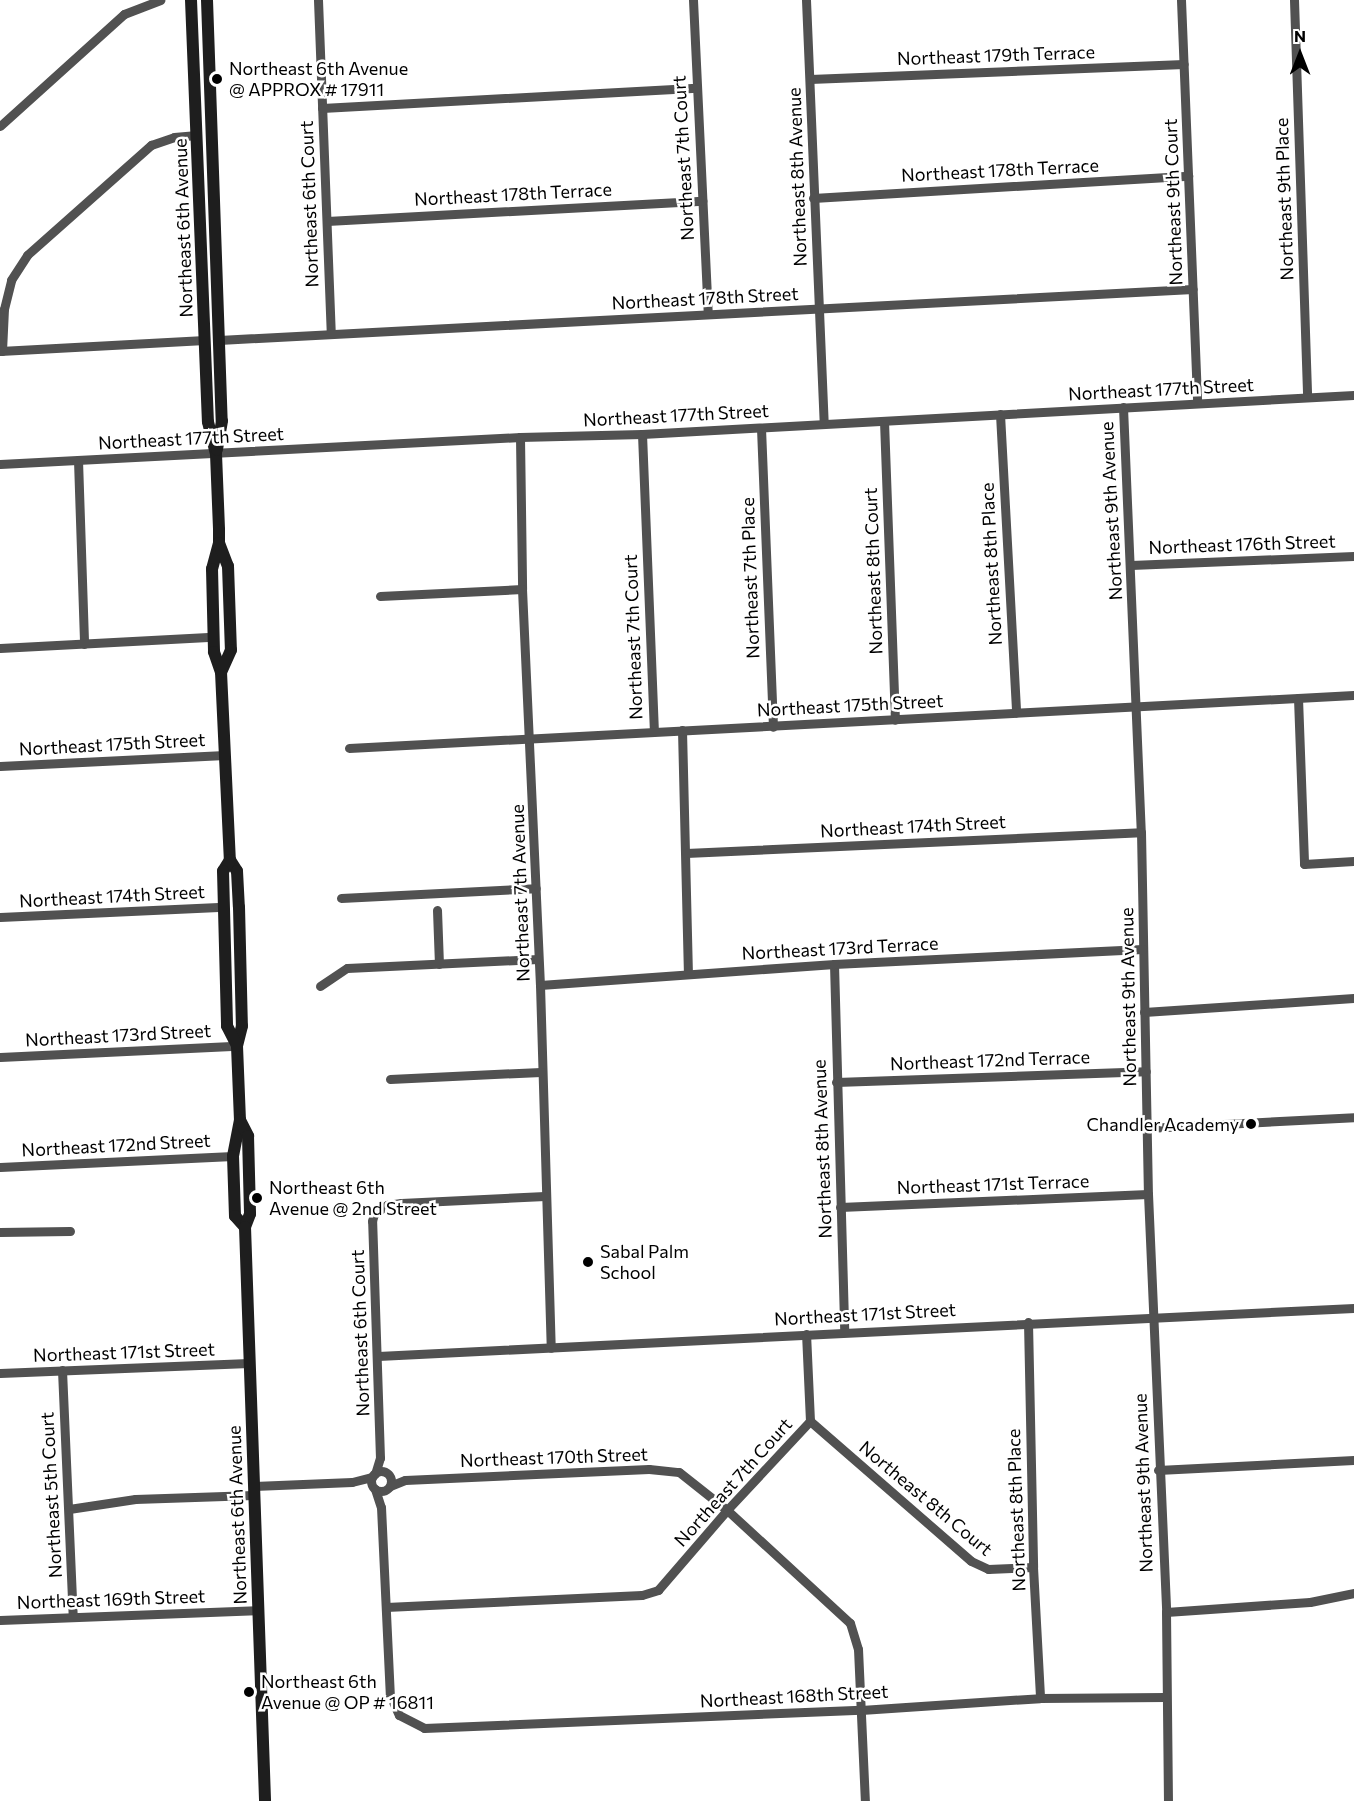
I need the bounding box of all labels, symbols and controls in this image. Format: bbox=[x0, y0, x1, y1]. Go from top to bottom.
north arrow bbox=[1270, 24, 1330, 84]
text: N bbox=[1294, 26, 1306, 45]
street label: Northeast 179th Terrace bbox=[897, 41, 1095, 69]
place label: Northeast 6th Avenue @ APPROX # 17911 bbox=[229, 58, 408, 100]
marker: Northeast 6th Avenue @ APPROX # 17911 bbox=[210, 72, 224, 86]
street label: Northeast 7th Court bbox=[668, 75, 698, 241]
street label: Northeast 8th Avenue bbox=[783, 87, 811, 267]
street label: Northeast 9th Place bbox=[1270, 117, 1298, 281]
street label: Northeast 9th Court bbox=[1159, 118, 1187, 286]
street label: Northeast 6th Court bbox=[295, 120, 323, 288]
street label: Northeast 6th Avenue bbox=[169, 138, 197, 318]
street label: Northeast 178th Terrace bbox=[901, 154, 1099, 186]
street label: Northeast 178th Terrace bbox=[414, 178, 612, 210]
street label: Northeast 178th Street bbox=[611, 282, 799, 314]
street label: Northeast 177th Street bbox=[1068, 373, 1254, 405]
street label: Northeast 177th Street bbox=[583, 399, 769, 431]
street label: Northeast 9th Avenue bbox=[1096, 421, 1126, 601]
street label: Northeast 177th Street bbox=[98, 422, 284, 454]
street label: Northeast 8th Place bbox=[976, 482, 1006, 646]
street label: Northeast 8th Court bbox=[859, 487, 887, 655]
street label: Northeast 7th Place bbox=[736, 497, 764, 659]
street label: Northeast 176th Street bbox=[1148, 530, 1336, 558]
street label: Northeast 7th Court bbox=[619, 554, 647, 720]
street label: Northeast 175th Street bbox=[756, 689, 944, 721]
street label: Northeast 175th Street bbox=[18, 728, 206, 760]
street label: Northeast 7th Avenue bbox=[506, 804, 534, 982]
street label: Northeast 174th Street bbox=[820, 810, 1006, 842]
street label: Northeast 174th Street bbox=[19, 880, 205, 912]
street label: Northeast 9th Avenue bbox=[1116, 907, 1140, 1087]
street label: Northeast 173rd Terrace bbox=[741, 932, 939, 964]
street label: Northeast 173rd Street bbox=[24, 1019, 212, 1051]
street label: Northeast 172nd Terrace bbox=[890, 1046, 1090, 1074]
street label: Northeast 8th Avenue bbox=[808, 1059, 836, 1239]
place label: Chandler Academy bbox=[1086, 1113, 1239, 1135]
marker: Chandler Academy bbox=[1244, 1117, 1258, 1131]
street label: Northeast 172nd Street bbox=[21, 1129, 211, 1161]
street label: Northeast 171st Terrace bbox=[896, 1170, 1090, 1198]
place label: Northeast 6th Avenue @ 2nd Street bbox=[269, 1177, 437, 1220]
marker: Northeast 6th Avenue @ 2nd Street bbox=[250, 1191, 264, 1205]
place label: Sabal Palm School bbox=[600, 1241, 689, 1284]
street label: Northeast 6th Court bbox=[346, 1249, 374, 1417]
marker: Sabal Palm School bbox=[581, 1255, 595, 1269]
street label: Northeast 171st Street bbox=[774, 1298, 956, 1330]
street label: Northeast 171st Street bbox=[33, 1338, 215, 1366]
street label: Northeast 9th Avenue bbox=[1129, 1393, 1157, 1573]
street label: Northeast 5th Court bbox=[36, 1411, 66, 1579]
street label: Northeast 7th Court bbox=[670, 1413, 796, 1551]
street label: Northeast 6th Avenue bbox=[223, 1425, 251, 1605]
street label: Northeast 8th Place bbox=[1002, 1428, 1030, 1592]
street label: Northeast 8th Court bbox=[855, 1436, 997, 1560]
street label: Northeast 170th Street bbox=[460, 1443, 648, 1471]
street label: Northeast 169th Street bbox=[16, 1585, 206, 1613]
place label: Northeast 6th Avenue @ OP # 16811 bbox=[261, 1671, 434, 1714]
street label: Northeast 168th Street bbox=[699, 1680, 889, 1712]
marker: Northeast 6th Avenue @ OP # 16811 bbox=[242, 1685, 256, 1699]

